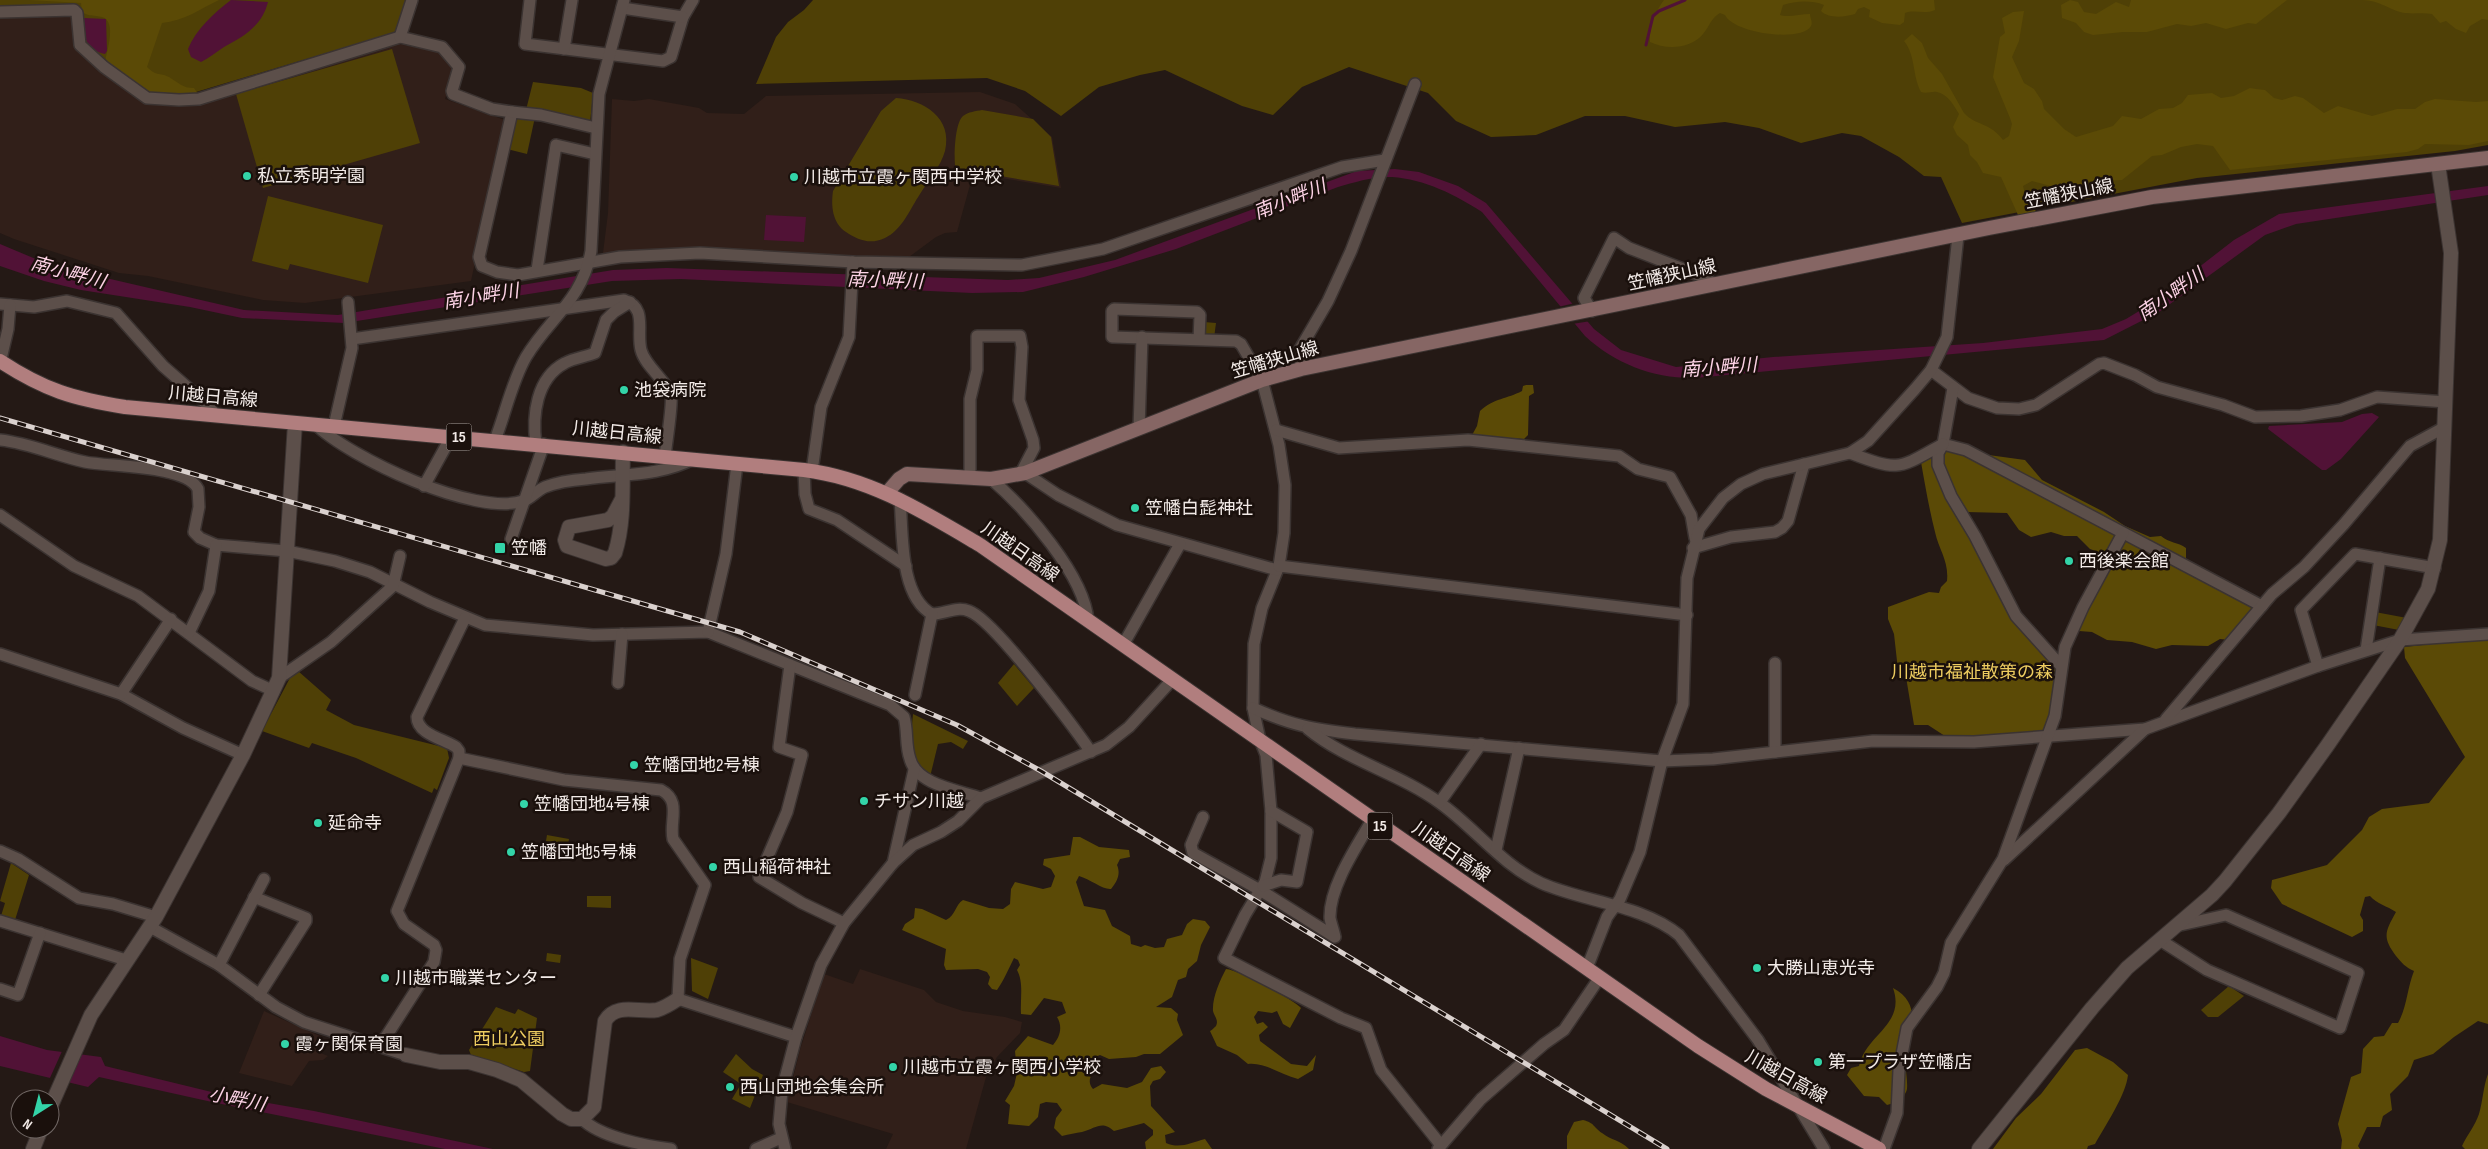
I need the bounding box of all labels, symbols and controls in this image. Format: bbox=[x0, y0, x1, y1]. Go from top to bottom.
place label: 私立秀明学園 bbox=[257, 166, 365, 187]
place label: 川越市立霞ヶ関西中学校 bbox=[804, 167, 1002, 188]
marker: 私立秀明学園 bbox=[241, 170, 253, 182]
marker: 川越市立霞ヶ関西中学校 bbox=[788, 171, 800, 183]
water label: 南小畔川 bbox=[1250, 174, 1331, 225]
street label: 笠幡狭山線 bbox=[2023, 175, 2115, 213]
water label: 南小畔川 bbox=[28, 252, 110, 294]
street label: 笠幡狭山線 bbox=[1626, 255, 1718, 295]
water label: 南小畔川 bbox=[2133, 263, 2210, 326]
water label: 南小畔川 bbox=[847, 268, 925, 294]
water label: 南小畔川 bbox=[442, 279, 522, 314]
street label: 笠幡狭山線 bbox=[1229, 338, 1321, 382]
water label: 南小畔川 bbox=[1680, 354, 1760, 382]
place label: 池袋病院 bbox=[634, 380, 706, 401]
street label: 川越日高線 bbox=[167, 383, 259, 411]
marker: 池袋病院 bbox=[618, 384, 630, 396]
street label: 川越日高線 bbox=[571, 418, 663, 448]
road number: 15 bbox=[446, 424, 472, 451]
place label: 笠幡白髭神社 bbox=[1145, 498, 1253, 519]
marker: 笠幡白髭神社 bbox=[1129, 502, 1141, 514]
street label: 川越日高線 bbox=[977, 518, 1063, 586]
place label: 笠幡 bbox=[511, 538, 547, 559]
marker: 笠幡 bbox=[493, 541, 507, 555]
place label: 西後楽会館 bbox=[2079, 551, 2169, 572]
marker: 西後楽会館 bbox=[2063, 555, 2075, 567]
park label: 川越市福祉散策の森 bbox=[1891, 662, 2053, 683]
place label: 笠幡団地2号棟 bbox=[644, 755, 759, 776]
marker: 笠幡団地2号棟 bbox=[628, 759, 640, 771]
place label: チサン川越 bbox=[874, 791, 964, 812]
place label: 笠幡団地4号棟 bbox=[534, 794, 650, 815]
marker: チサン川越 bbox=[858, 795, 870, 807]
marker: 笠幡団地4号棟 bbox=[518, 798, 530, 810]
road number: 15 bbox=[1368, 812, 1392, 839]
place label: 延命寺 bbox=[328, 813, 382, 834]
marker: 延命寺 bbox=[312, 817, 324, 829]
street label: 川越日高線 bbox=[1408, 818, 1494, 886]
place label: 笠幡団地5号棟 bbox=[521, 842, 636, 863]
marker: 笠幡団地5号棟 bbox=[505, 846, 517, 858]
place label: 西山稲荷神社 bbox=[723, 857, 831, 878]
marker: 西山稲荷神社 bbox=[707, 861, 719, 873]
place label: 大勝山恵光寺 bbox=[1767, 958, 1875, 979]
marker: 大勝山恵光寺 bbox=[1751, 962, 1763, 974]
place label: 川越市職業センター bbox=[395, 968, 557, 989]
marker: 川越市職業センター bbox=[379, 972, 391, 984]
park label: 西山公園 bbox=[473, 1029, 545, 1050]
place label: 霞ヶ関保育園 bbox=[295, 1034, 403, 1055]
marker: 霞ヶ関保育園 bbox=[279, 1038, 291, 1050]
street label: 川越日高線 bbox=[1742, 1046, 1830, 1108]
place label: 第一プラザ笠幡店 bbox=[1828, 1052, 1972, 1073]
marker: 第一プラザ笠幡店 bbox=[1812, 1056, 1824, 1068]
place label: 川越市立霞ヶ関西小学校 bbox=[903, 1057, 1101, 1078]
marker: 川越市立霞ヶ関西小学校 bbox=[887, 1061, 899, 1073]
place label: 西山団地会集会所 bbox=[740, 1077, 884, 1098]
marker: 西山団地会集会所 bbox=[724, 1081, 736, 1093]
water label: 小畔川 bbox=[207, 1083, 269, 1118]
north arrow bbox=[10, 1089, 60, 1139]
text: N bbox=[20, 1115, 36, 1133]

